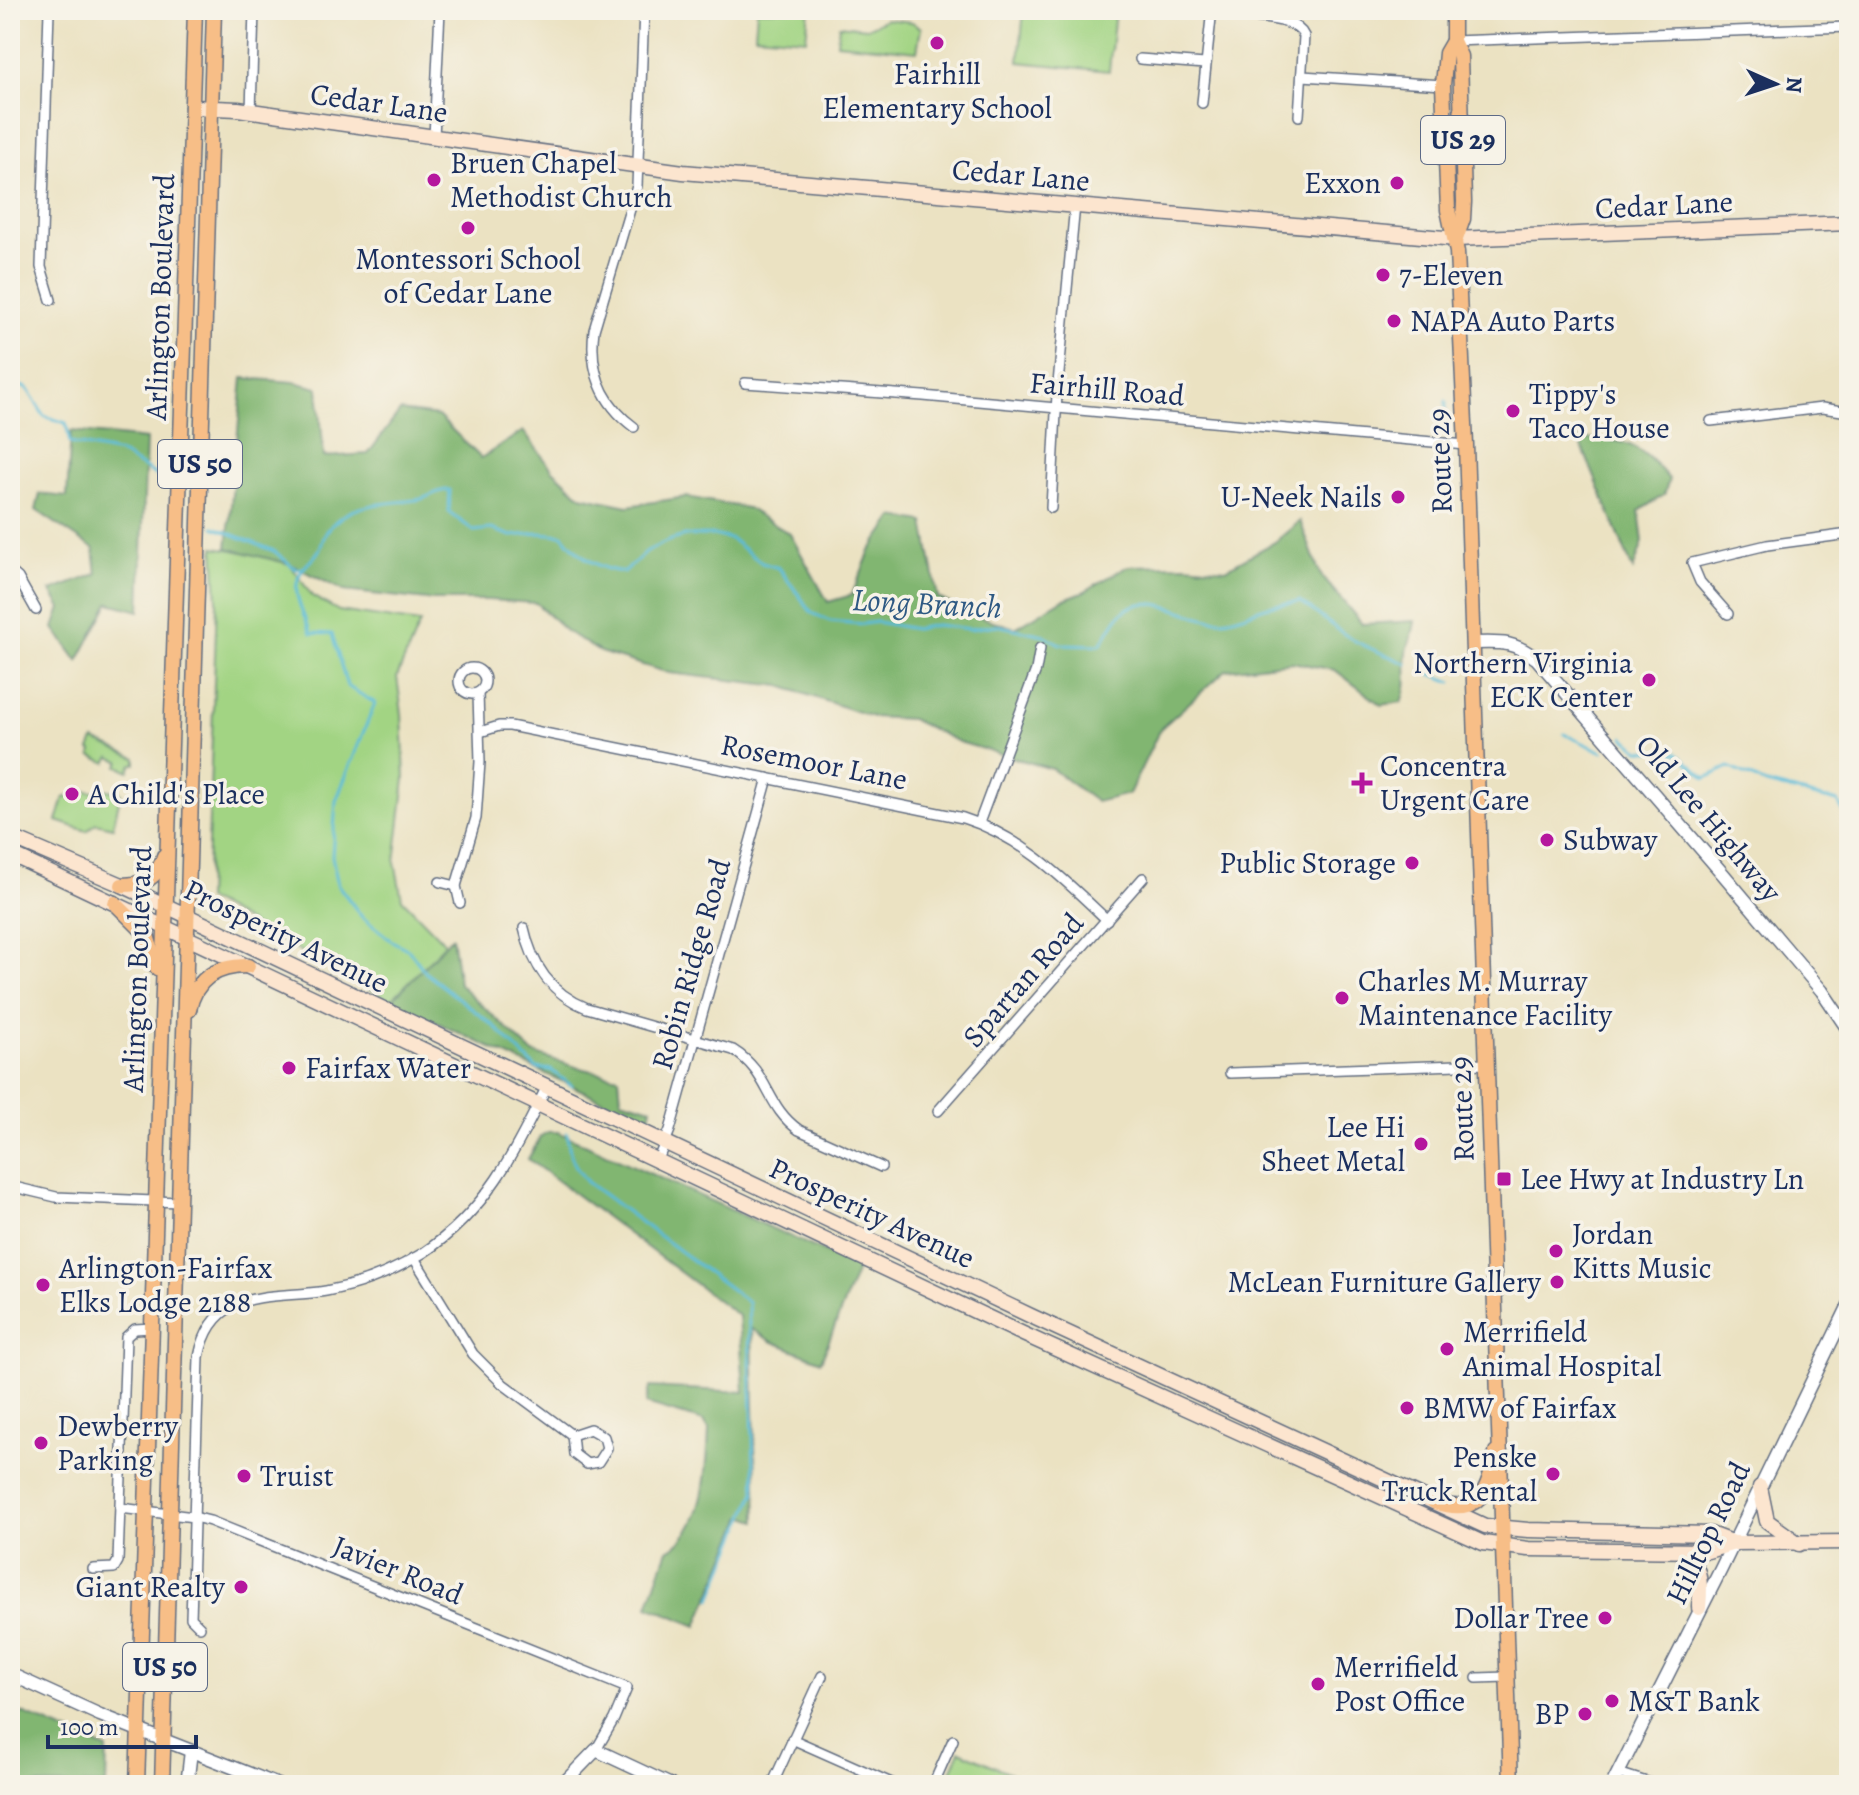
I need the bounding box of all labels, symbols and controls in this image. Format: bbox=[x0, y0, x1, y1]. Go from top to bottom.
marker: Fairhill Elementary School bbox=[928, 34, 946, 52]
north arrow bbox=[1735, 44, 1815, 124]
place label: Fairhill Elementary School bbox=[822, 54, 1052, 128]
street label: Cedar Lane bbox=[308, 74, 450, 132]
text: N bbox=[1779, 76, 1809, 94]
road number: US 29 bbox=[1421, 116, 1505, 164]
place label: Bruen Chapel Methodist Church bbox=[450, 143, 673, 217]
street label: Cedar Lane bbox=[950, 149, 1092, 201]
place label: Exxon bbox=[1304, 163, 1381, 203]
marker: Bruen Chapel Methodist Church bbox=[425, 171, 443, 189]
street label: Arlington Boulevard bbox=[136, 172, 184, 422]
marker: Exxon bbox=[1388, 174, 1406, 192]
street label: Cedar Lane bbox=[1594, 181, 1734, 229]
marker: Montessori School of Cedar Lane bbox=[459, 219, 477, 237]
place label: Montessori School of Cedar Lane bbox=[355, 239, 581, 313]
place label: 7-Eleven bbox=[1399, 255, 1503, 295]
marker: 7-Eleven bbox=[1374, 266, 1392, 284]
place label: NAPA Auto Parts bbox=[1410, 301, 1615, 341]
marker: NAPA Auto Parts bbox=[1385, 312, 1403, 330]
street label: Fairhill Road bbox=[1028, 362, 1187, 416]
place label: Tippy's Taco House bbox=[1529, 374, 1670, 448]
marker: Tippy's Taco House bbox=[1504, 402, 1522, 420]
street label: Route 29 bbox=[1418, 407, 1462, 515]
road number: US 50 bbox=[158, 440, 242, 488]
place label: U-Neek Nails bbox=[1220, 477, 1382, 517]
marker: U-Neek Nails bbox=[1389, 488, 1407, 506]
water label: Long Branch bbox=[851, 577, 1003, 629]
place label: Northern Virginia ECK Center bbox=[1413, 643, 1633, 717]
marker: Northern Virginia ECK Center bbox=[1640, 671, 1658, 689]
street label: Rosemoor Lane bbox=[717, 724, 911, 800]
street label: Old Lee Highway bbox=[1627, 726, 1791, 911]
place label: Concentra Urgent Care bbox=[1380, 746, 1529, 820]
marker: Concentra Urgent Care bbox=[1351, 772, 1373, 794]
place label: A Child's Place bbox=[87, 774, 265, 814]
marker: A Child's Place bbox=[63, 785, 81, 803]
place label: Subway bbox=[1563, 820, 1658, 860]
marker: Subway bbox=[1538, 831, 1556, 849]
place label: Public Storage bbox=[1219, 843, 1396, 883]
street label: Arlington Boulevard bbox=[113, 844, 161, 1094]
street label: Robin Ridge Road bbox=[642, 853, 741, 1074]
marker: Public Storage bbox=[1403, 854, 1421, 872]
street label: Prosperity Avenue bbox=[177, 869, 395, 1003]
street label: Spartan Road bbox=[953, 904, 1093, 1056]
place label: Charles M. Murray Maintenance Facility bbox=[1358, 961, 1613, 1035]
marker: Charles M. Murray Maintenance Facility bbox=[1333, 989, 1351, 1007]
place label: Fairfax Water bbox=[305, 1048, 471, 1088]
street label: Route 29 bbox=[1440, 1055, 1484, 1163]
marker: Fairfax Water bbox=[280, 1059, 298, 1077]
place label: Lee Hi Sheet Metal bbox=[1261, 1107, 1405, 1181]
marker: Lee Hi Sheet Metal bbox=[1412, 1135, 1430, 1153]
street label: Prosperity Avenue bbox=[763, 1148, 981, 1278]
place label: Lee Hwy at Industry Ln bbox=[1520, 1159, 1804, 1199]
marker: Lee Hwy at Industry Ln bbox=[1495, 1170, 1513, 1188]
place label: Jordan Kitts Music bbox=[1572, 1214, 1711, 1288]
marker: Jordan Kitts Music bbox=[1547, 1242, 1565, 1260]
place label: Arlington-Fairfax Elks Lodge 2188 bbox=[58, 1248, 272, 1322]
place label: McLean Furniture Gallery bbox=[1228, 1262, 1542, 1302]
marker: McLean Furniture Gallery bbox=[1548, 1273, 1566, 1291]
marker: Arlington-Fairfax Elks Lodge 2188 bbox=[34, 1276, 52, 1294]
place label: Merrifield Animal Hospital bbox=[1462, 1312, 1662, 1386]
marker: Merrifield Animal Hospital bbox=[1438, 1340, 1456, 1358]
place label: BMW of Fairfax bbox=[1423, 1388, 1617, 1428]
marker: BMW of Fairfax bbox=[1398, 1399, 1416, 1417]
place label: Dewberry Parking bbox=[57, 1406, 179, 1480]
marker: Dewberry Parking bbox=[32, 1434, 50, 1452]
place label: Penske Truck Rental bbox=[1382, 1437, 1537, 1511]
street label: Hilltop Road bbox=[1656, 1454, 1760, 1611]
place label: Truist bbox=[260, 1456, 334, 1496]
marker: Penske Truck Rental bbox=[1544, 1465, 1562, 1483]
marker: Truist bbox=[235, 1467, 253, 1485]
street label: Javier Road bbox=[327, 1526, 470, 1615]
place label: Giant Realty bbox=[75, 1567, 226, 1607]
marker: Giant Realty bbox=[232, 1578, 250, 1596]
place label: Dollar Tree bbox=[1453, 1598, 1589, 1638]
marker: Dollar Tree bbox=[1596, 1609, 1614, 1627]
road number: US 50 bbox=[123, 1643, 207, 1691]
place label: Merrifield Post Office bbox=[1334, 1647, 1465, 1721]
marker: Merrifield Post Office bbox=[1309, 1675, 1327, 1693]
place label: M&T Bank bbox=[1628, 1681, 1760, 1721]
marker: M&T Bank bbox=[1603, 1692, 1621, 1710]
place label: BP bbox=[1535, 1694, 1569, 1734]
scale bar bbox=[48, 1699, 196, 1749]
marker: BP bbox=[1576, 1705, 1594, 1723]
text: 100 m bbox=[60, 1711, 119, 1743]

